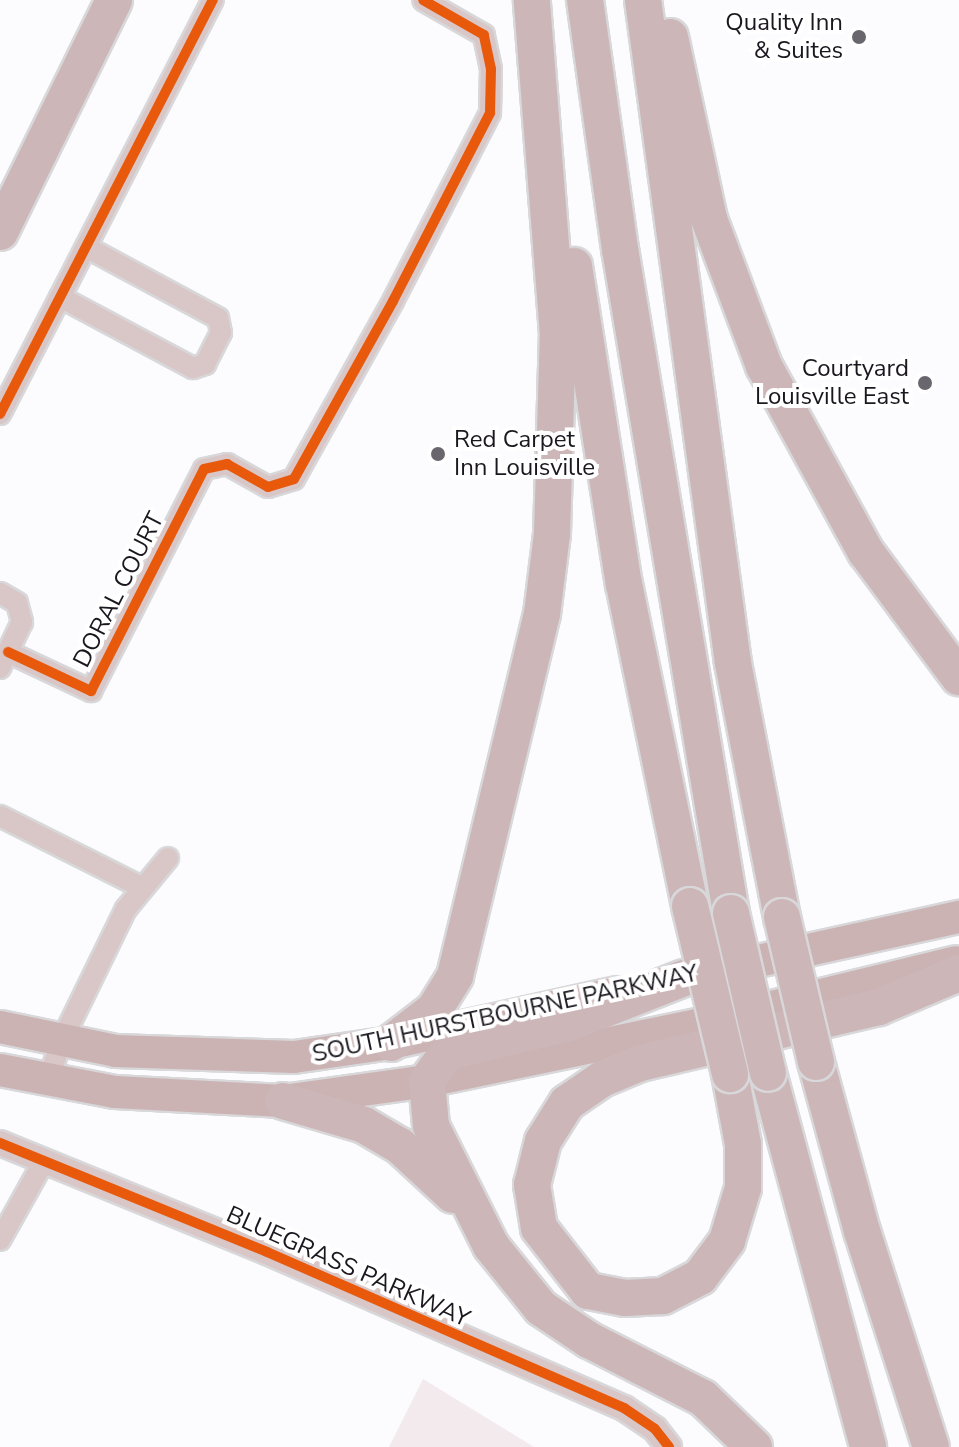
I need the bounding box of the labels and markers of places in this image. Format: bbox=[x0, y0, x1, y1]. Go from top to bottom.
place label: Quality Inn & Suites bbox=[725, 9, 843, 65]
marker: Quality Inn & Suites bbox=[850, 28, 868, 46]
place label: Courtyard Louisville East bbox=[755, 355, 909, 411]
marker: Courtyard Louisville East bbox=[916, 374, 934, 392]
place label: Red Carpet Inn Louisville bbox=[454, 426, 595, 482]
marker: Red Carpet Inn Louisville bbox=[429, 445, 447, 463]

